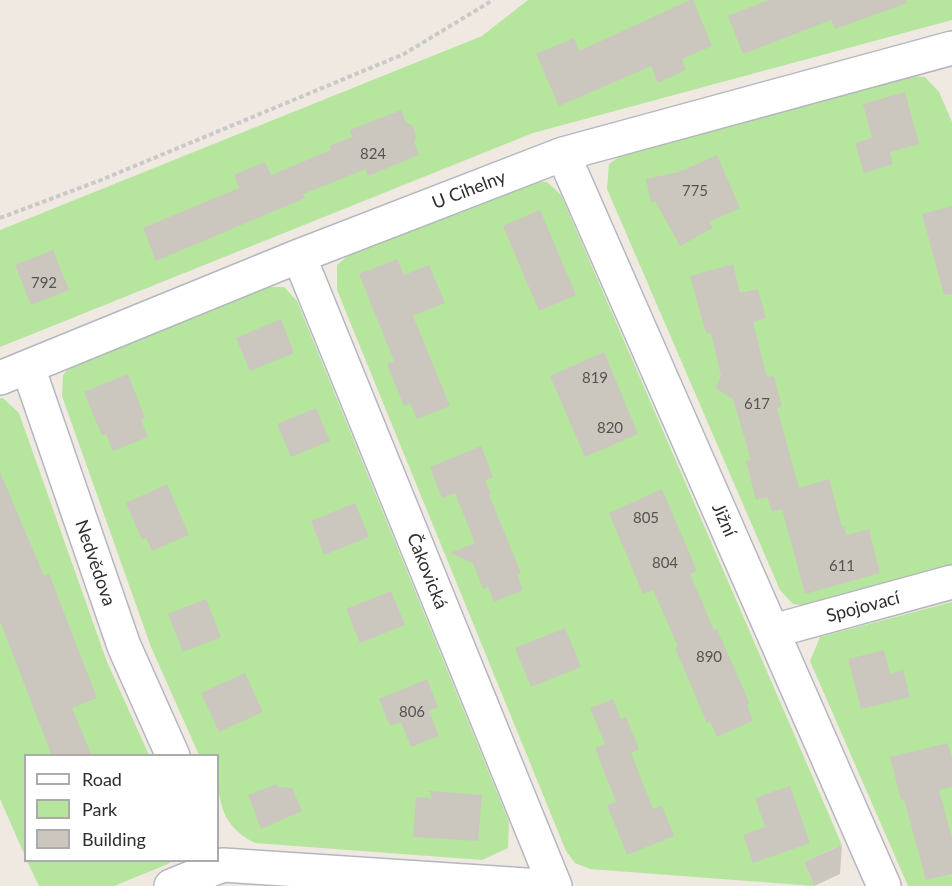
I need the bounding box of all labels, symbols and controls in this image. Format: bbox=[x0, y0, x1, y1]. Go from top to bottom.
house number: 824 bbox=[360, 145, 386, 163]
street label: U Cihelny bbox=[429, 166, 509, 214]
house number: 775 bbox=[682, 182, 708, 200]
house number: 792 bbox=[31, 274, 57, 292]
house number: 819 bbox=[582, 369, 608, 387]
house number: 617 bbox=[744, 395, 770, 413]
house number: 820 bbox=[597, 419, 623, 437]
street label: Jižní bbox=[707, 500, 741, 540]
house number: 805 bbox=[633, 509, 659, 527]
street label: Nedvědova bbox=[70, 517, 120, 609]
street label: Čakovická bbox=[402, 530, 452, 612]
house number: 804 bbox=[652, 554, 678, 572]
house number: 611 bbox=[829, 557, 855, 575]
street label: Spojovací bbox=[824, 587, 902, 627]
house number: 890 bbox=[696, 648, 722, 666]
house number: 806 bbox=[399, 703, 425, 721]
legend bbox=[24, 754, 219, 862]
text: Road bbox=[82, 768, 122, 790]
text: Park bbox=[82, 798, 117, 820]
text: Building bbox=[82, 828, 146, 850]

